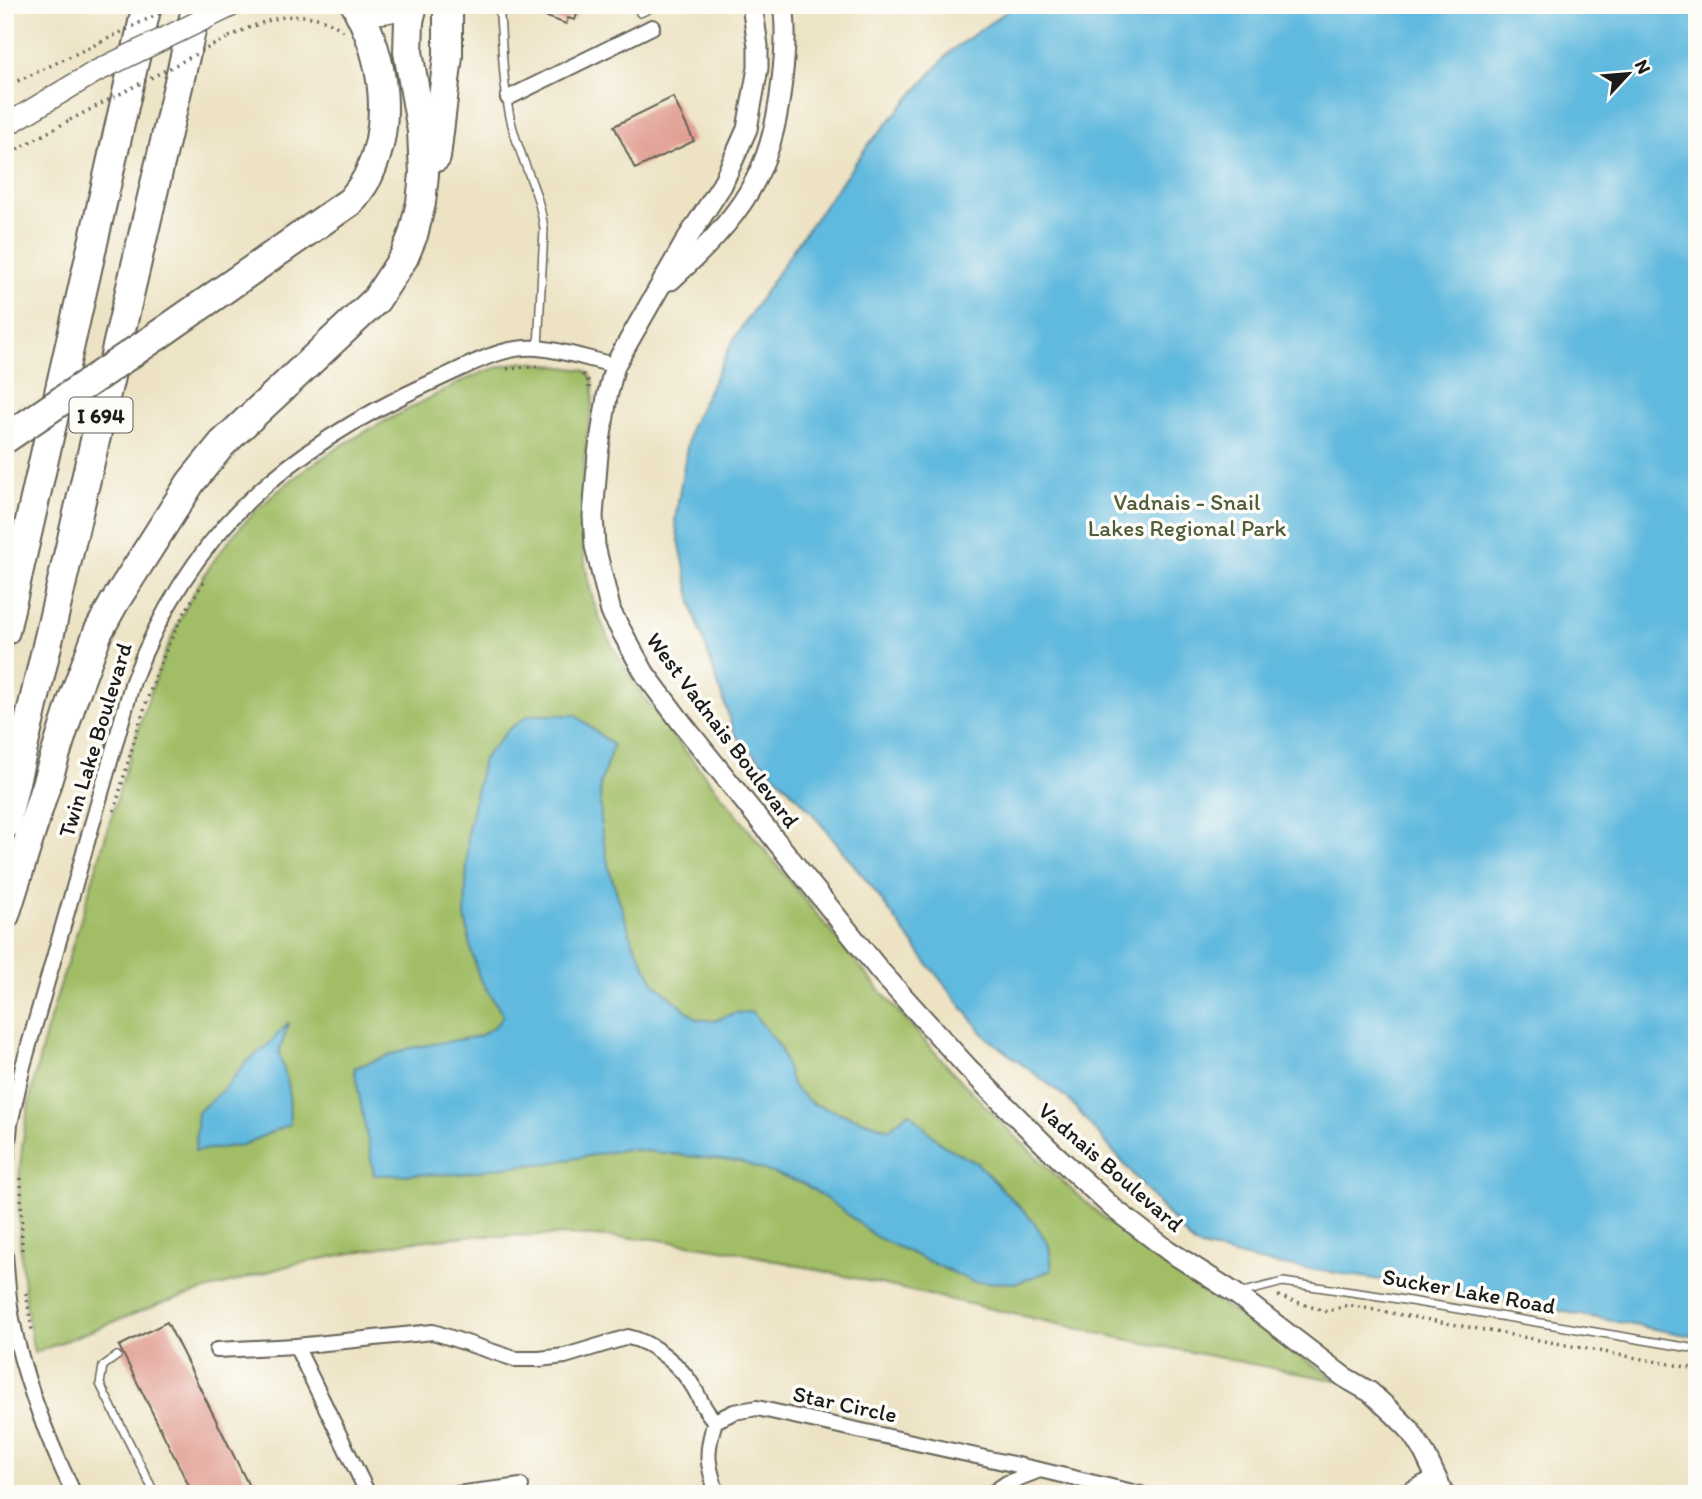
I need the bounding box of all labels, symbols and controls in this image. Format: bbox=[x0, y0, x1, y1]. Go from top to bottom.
north arrow bbox=[1594, 38, 1664, 108]
text: N bbox=[1630, 56, 1656, 78]
road number: I 694 bbox=[70, 398, 132, 432]
park label: Vadnais - Snail Lakes Regional Park bbox=[1088, 488, 1286, 542]
street label: West Vadnais Boulevard bbox=[640, 627, 806, 834]
street label: Twin Lake Boulevard bbox=[52, 639, 138, 841]
street label: Vadnais Boulevard bbox=[1033, 1096, 1190, 1238]
street label: Sucker Lake Road bbox=[1380, 1262, 1558, 1320]
street label: Star Circle bbox=[790, 1379, 900, 1429]

